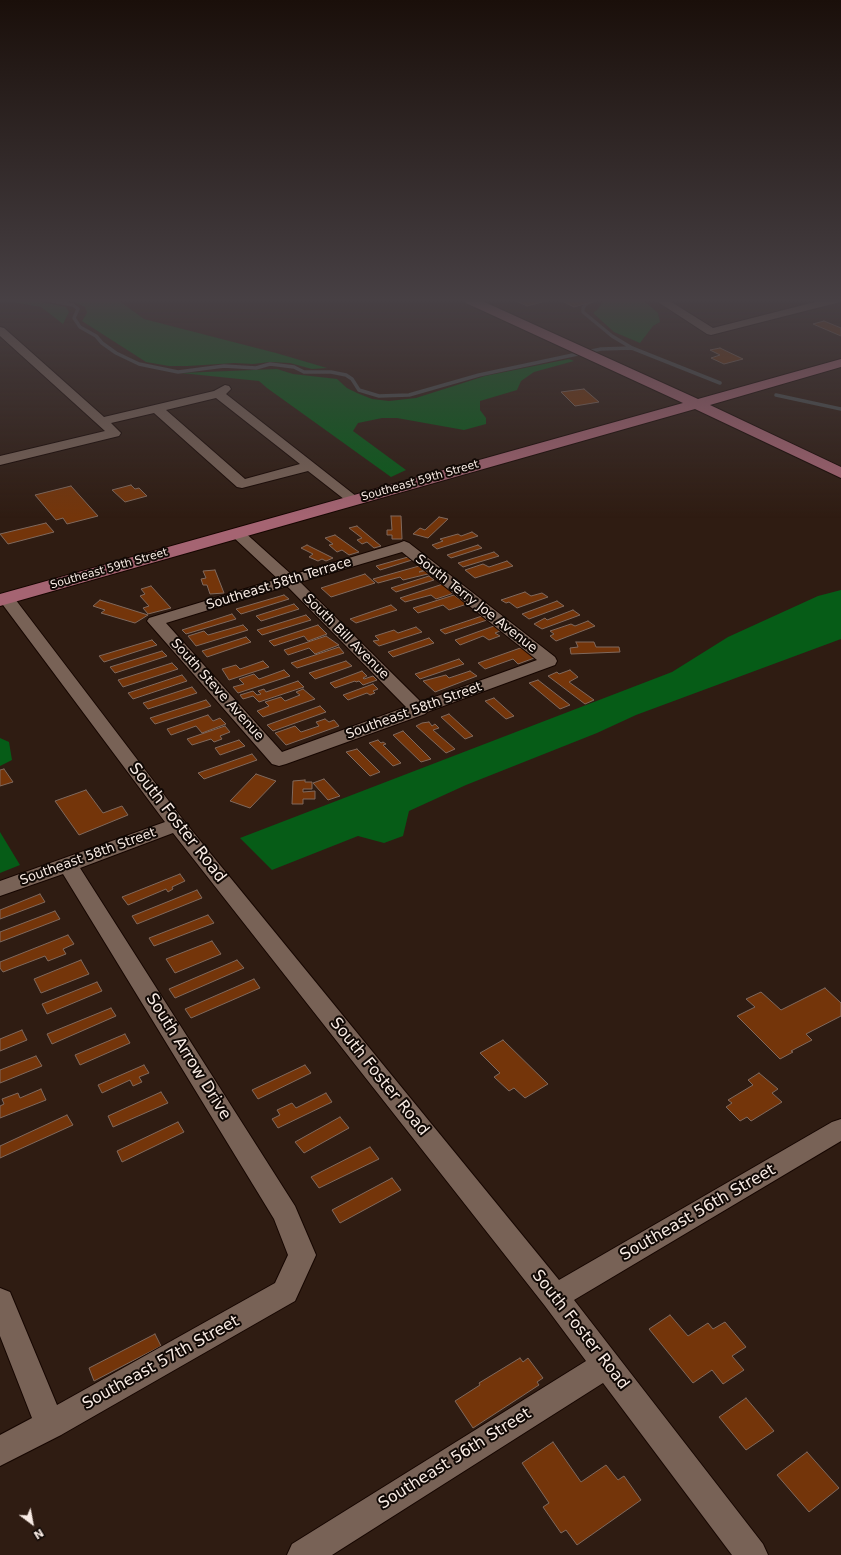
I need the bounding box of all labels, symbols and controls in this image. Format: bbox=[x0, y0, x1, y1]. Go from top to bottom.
street label: Southeast 59th Street bbox=[360, 458, 480, 504]
street label: Southeast 59th Street bbox=[49, 546, 169, 592]
street label: South Terry Joe Avenue bbox=[412, 552, 540, 656]
street label: Southeast 58th Terrace bbox=[204, 554, 354, 614]
street label: South Bill Avenue bbox=[300, 591, 392, 683]
street label: South Steve Avenue bbox=[167, 636, 267, 744]
street label: Southeast 58th Street bbox=[344, 679, 484, 743]
street label: South Foster Road bbox=[124, 759, 230, 887]
street label: Southeast 58th Street bbox=[18, 825, 158, 889]
street label: South Arrow Drive bbox=[141, 990, 235, 1124]
street label: South Foster Road bbox=[326, 1014, 432, 1140]
street label: Southeast 56th Street bbox=[617, 1161, 779, 1265]
street label: South Foster Road bbox=[527, 1266, 633, 1394]
street label: Southeast 57th Street bbox=[79, 1312, 243, 1414]
street label: Southeast 56th Street bbox=[375, 1404, 535, 1514]
north arrow bbox=[12, 1503, 52, 1543]
text: N bbox=[31, 1526, 46, 1542]

